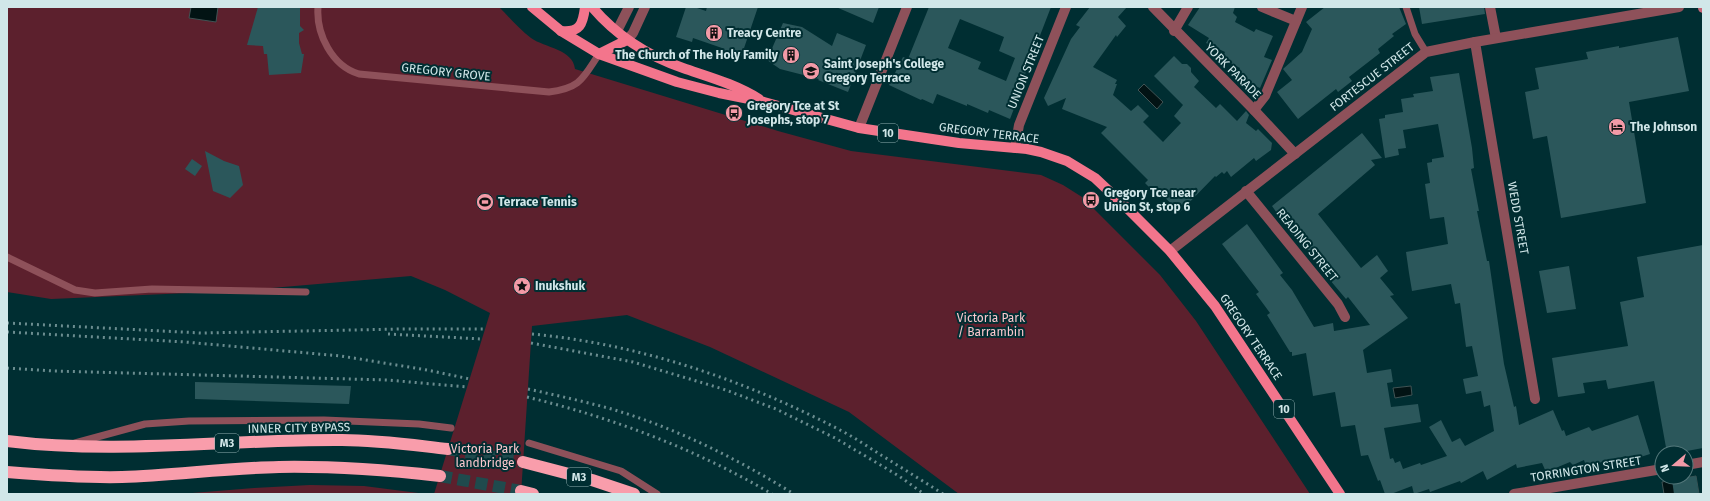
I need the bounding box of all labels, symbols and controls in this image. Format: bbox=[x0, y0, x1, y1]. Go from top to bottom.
building icon: Treacy Centre bbox=[704, 23, 724, 43]
place label: Treacy Centre bbox=[727, 26, 802, 40]
street label: UNION STREET bbox=[1005, 32, 1047, 111]
street label: FORTESCUE STREET bbox=[1327, 39, 1418, 114]
street label: YORK PARADE bbox=[1202, 40, 1264, 102]
building icon: The Church of The Holy Family bbox=[781, 45, 801, 65]
place label: The Church of The Holy Family bbox=[615, 48, 779, 62]
place label: Saint Joseph's College Gregory Terrace bbox=[824, 57, 945, 85]
street label: GREGORY GROVE bbox=[401, 60, 491, 84]
school or university icon: Saint Joseph's College Gregory Terrace bbox=[801, 61, 821, 81]
place label: Gregory Tce at St Josephs, stop 7 bbox=[746, 99, 840, 127]
bus stop icon: Gregory Tce at St Josephs, stop 7 bbox=[724, 103, 744, 123]
hotel icon: The Johnson bbox=[1607, 117, 1627, 137]
street label: GREGORY TERRACE bbox=[938, 120, 1040, 146]
place label: The Johnson bbox=[1630, 120, 1697, 134]
road number: 10 bbox=[878, 124, 898, 142]
street label: WEDD STREET bbox=[1505, 180, 1531, 256]
place label: Gregory Tce near Union St, stop 6 bbox=[1104, 186, 1196, 214]
bus stop icon: Gregory Tce near Union St, stop 6 bbox=[1081, 190, 1101, 210]
sports icon: Terrace Tennis bbox=[475, 192, 495, 212]
place label: Terrace Tennis bbox=[498, 195, 577, 209]
street label: READING STREET bbox=[1273, 206, 1341, 285]
place icon: Inukshuk bbox=[512, 276, 532, 296]
place label: Inukshuk bbox=[535, 279, 585, 293]
street label: GREGORY TERRACE bbox=[1217, 291, 1285, 383]
park label: Victoria Park / Barrambin bbox=[957, 311, 1026, 339]
road number: 10 bbox=[1274, 400, 1294, 418]
street label: INNER CITY BYPASS bbox=[248, 420, 351, 436]
road number: M3 bbox=[215, 434, 239, 452]
park label: Victoria Park landbridge bbox=[451, 442, 520, 470]
north arrow bbox=[1654, 445, 1694, 485]
street label: TORRINGTON STREET bbox=[1530, 453, 1643, 485]
text: N bbox=[1658, 463, 1672, 474]
road number: M3 bbox=[567, 468, 591, 486]

